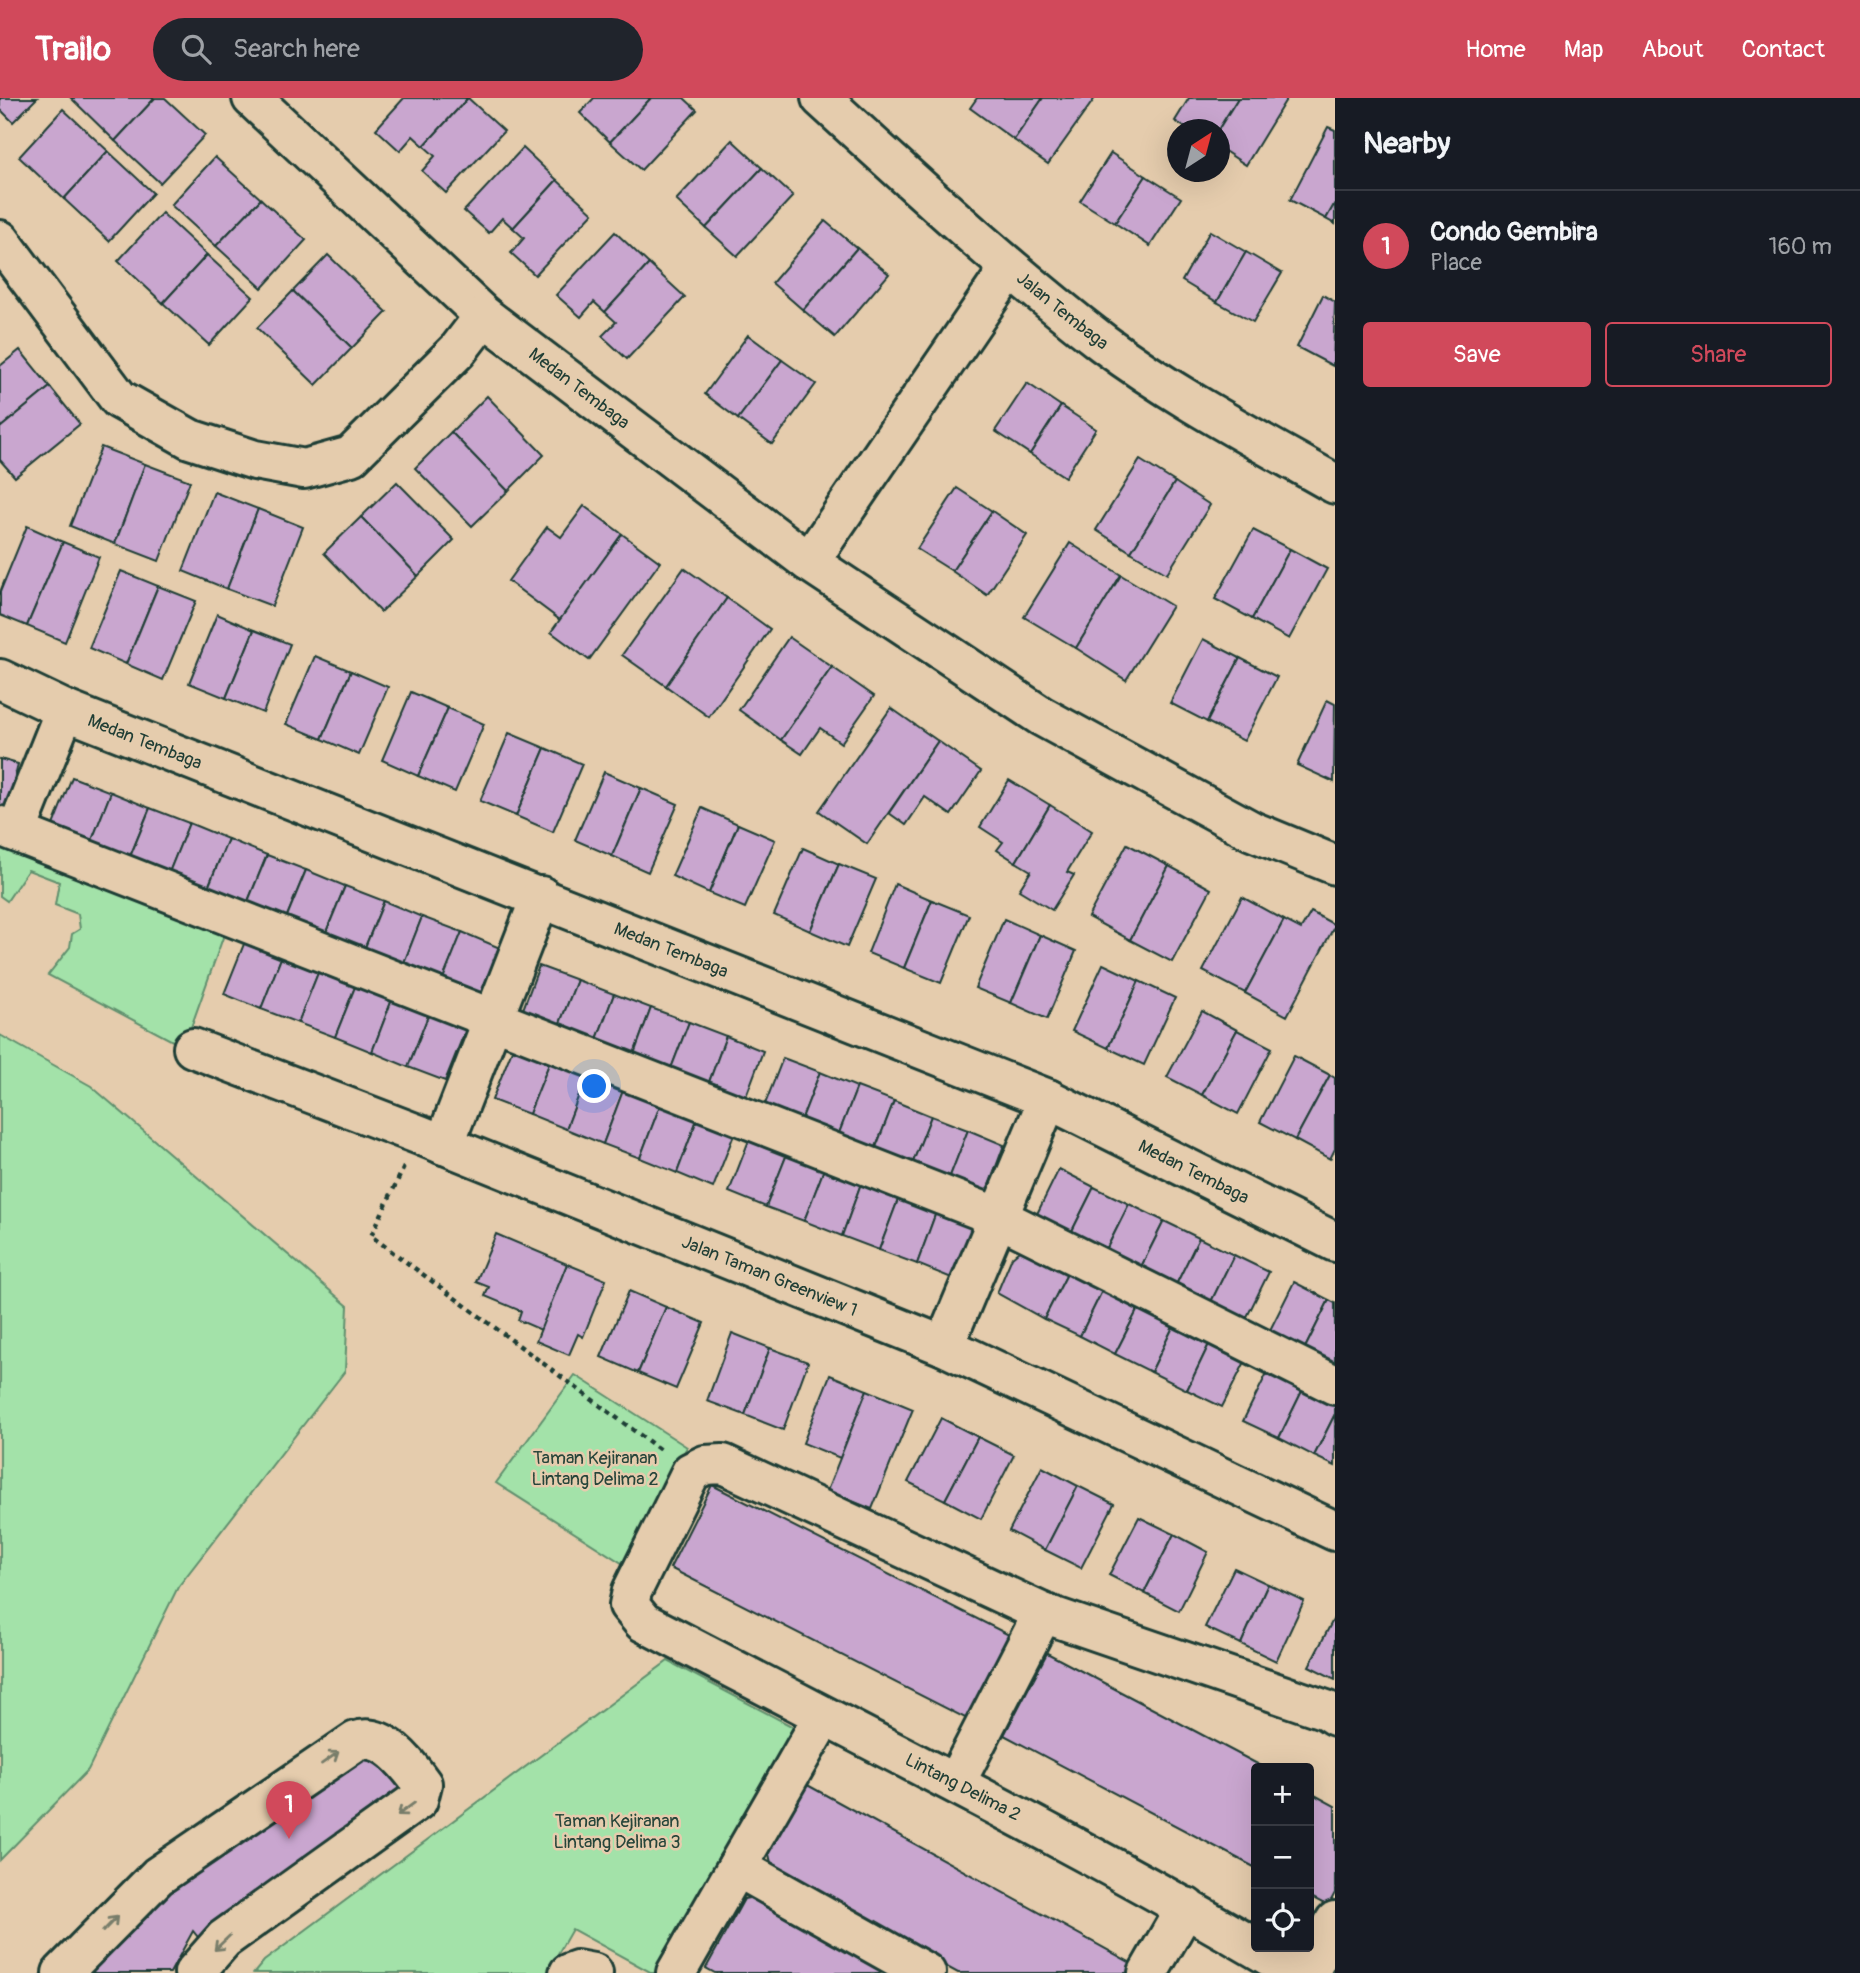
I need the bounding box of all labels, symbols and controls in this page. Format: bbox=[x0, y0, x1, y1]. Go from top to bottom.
search box bbox=[153, 18, 643, 81]
text: Trailo bbox=[35, 29, 111, 70]
icon: search bbox=[177, 30, 215, 68]
text: Search here bbox=[233, 33, 360, 65]
text: Home bbox=[1465, 35, 1526, 64]
text: Map bbox=[1564, 35, 1604, 64]
text: About bbox=[1642, 35, 1704, 64]
text: Contact bbox=[1742, 35, 1825, 64]
north arrow bbox=[1167, 119, 1230, 182]
text: Nearby bbox=[1363, 125, 1450, 162]
text: Condo Gembira bbox=[1430, 216, 1598, 248]
text: 1 bbox=[1382, 232, 1391, 261]
text: 160 m bbox=[1768, 232, 1832, 261]
text: Place bbox=[1430, 248, 1482, 277]
street label: Jalan Tembaga bbox=[1012, 267, 1113, 355]
button: Save bbox=[1363, 322, 1591, 387]
button: Share bbox=[1605, 322, 1832, 387]
street label: Medan Tembaga bbox=[524, 343, 634, 434]
street label: Medan Tembaga bbox=[84, 709, 205, 775]
street label: Medan Tembaga bbox=[611, 917, 731, 983]
your location bbox=[577, 1069, 611, 1103]
street label: Medan Tembaga bbox=[1134, 1135, 1253, 1209]
street label: Jalan Taman Greenview 1 bbox=[678, 1231, 861, 1322]
park label: Taman Kejiranan Lintang Delima 2 bbox=[532, 1447, 658, 1491]
street label: Lintang Delima 2 bbox=[901, 1748, 1025, 1827]
one-way arrow bbox=[320, 1751, 339, 1765]
map controls bbox=[1251, 1763, 1314, 1952]
button: + bbox=[1251, 1763, 1314, 1826]
pin: 1 bbox=[266, 1781, 312, 1839]
one-way arrow bbox=[397, 1801, 416, 1816]
park label: Taman Kejiranan Lintang Delima 3 bbox=[554, 1810, 680, 1854]
button: − bbox=[1251, 1826, 1314, 1889]
button: locate bbox=[1251, 1889, 1314, 1952]
one-way arrow bbox=[101, 1916, 118, 1933]
one-way arrow bbox=[214, 1934, 231, 1951]

